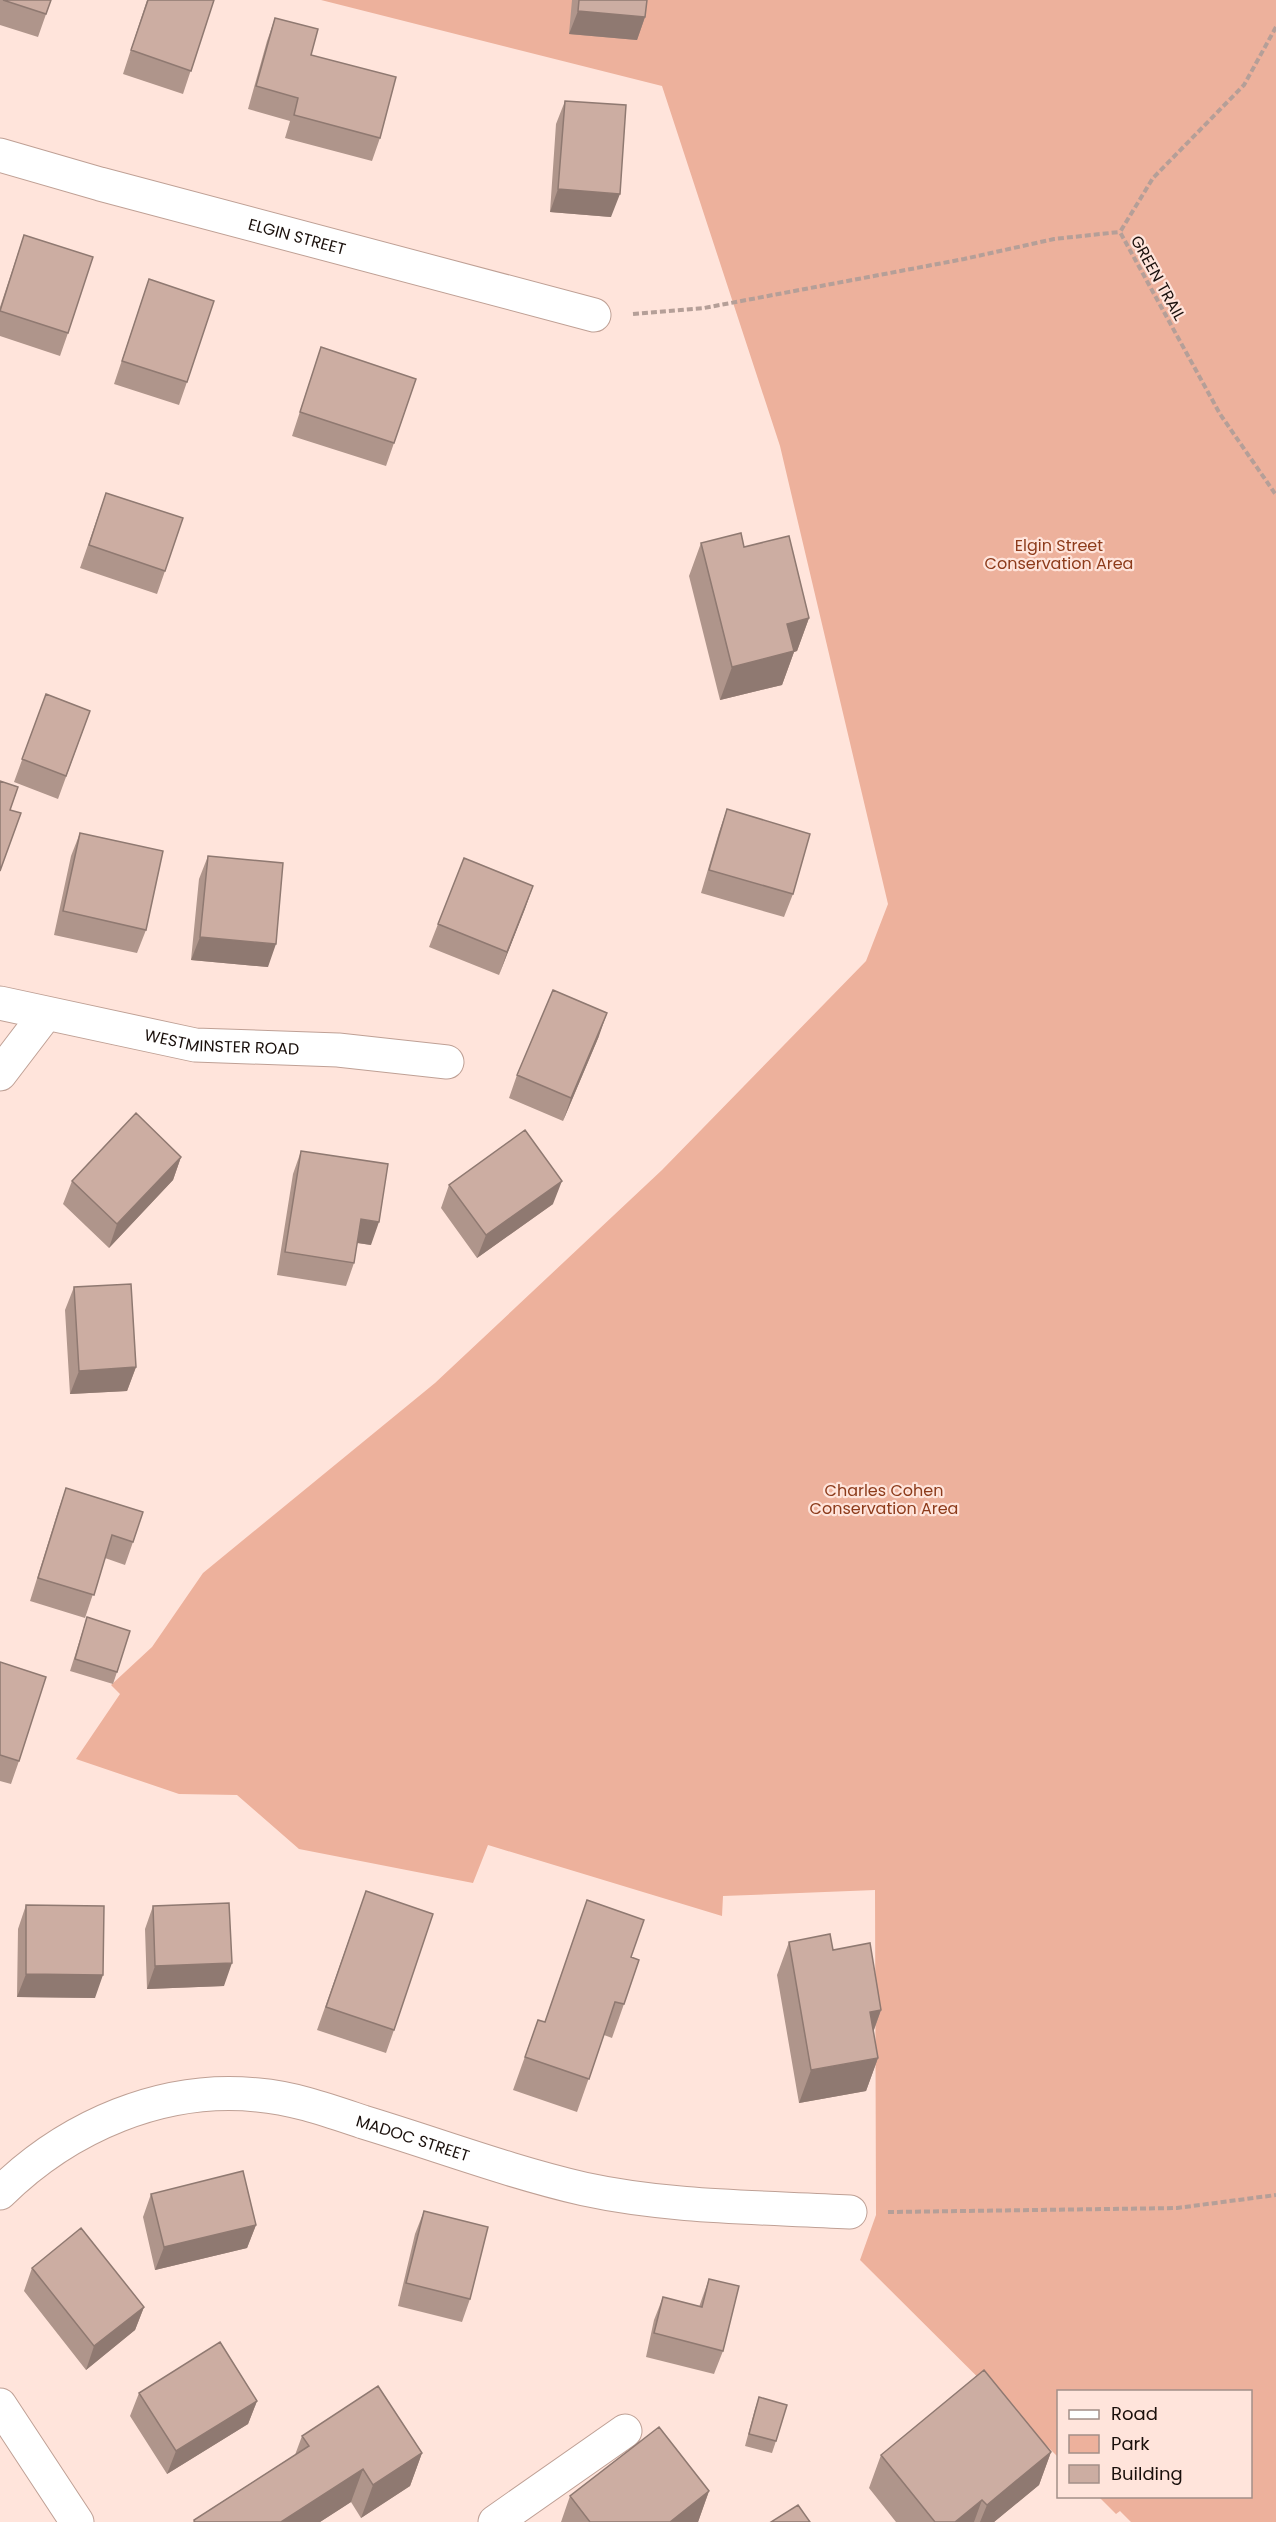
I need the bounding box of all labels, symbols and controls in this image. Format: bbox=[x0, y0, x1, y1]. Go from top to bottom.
street label: ELGIN STREET bbox=[246, 212, 349, 260]
street label: GREEN TRAIL bbox=[1125, 231, 1191, 325]
park label: Elgin Street Conservation Area bbox=[985, 534, 1133, 575]
street label: WESTMINSTER ROAD bbox=[142, 1023, 300, 1060]
park label: Charles Cohen Conservation Area bbox=[810, 1479, 958, 1520]
street label: MADOC STREET bbox=[353, 2109, 473, 2167]
legend bbox=[1057, 2390, 1252, 2498]
text: Road bbox=[1111, 2401, 1158, 2426]
text: Park bbox=[1111, 2431, 1150, 2456]
text: Building bbox=[1111, 2461, 1183, 2486]

